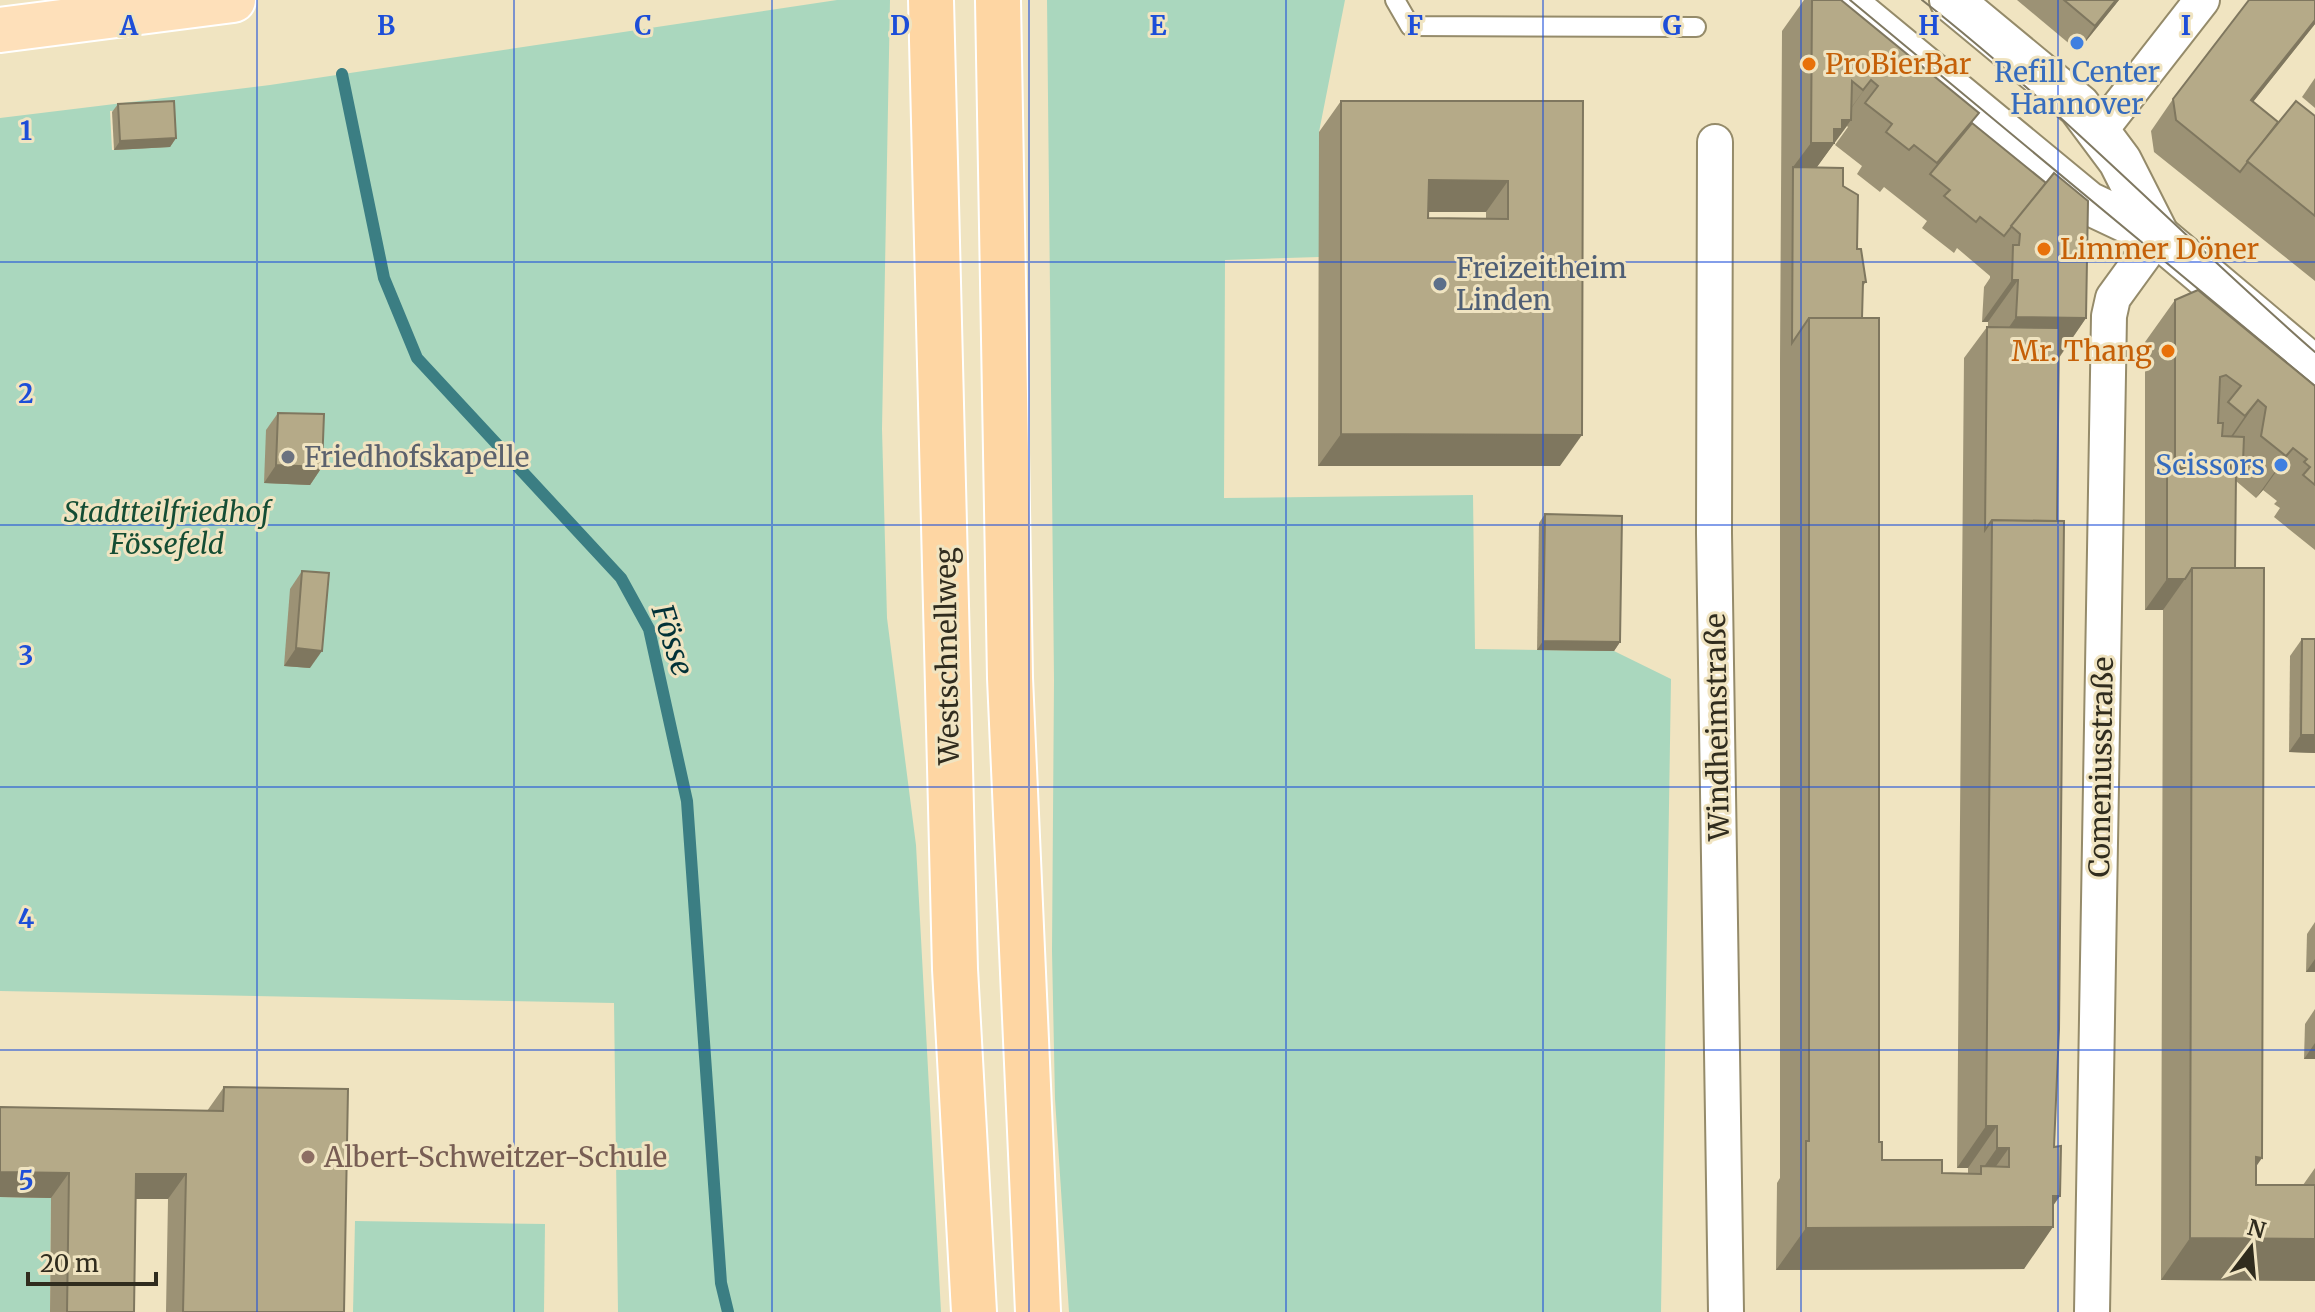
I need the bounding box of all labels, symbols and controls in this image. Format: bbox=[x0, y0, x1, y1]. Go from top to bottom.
text: A bbox=[119, 9, 139, 42]
text: B bbox=[377, 9, 395, 42]
text: C bbox=[634, 9, 652, 42]
text: D bbox=[890, 9, 910, 42]
text: E bbox=[1150, 9, 1167, 42]
text: F bbox=[1407, 9, 1423, 42]
text: G bbox=[1663, 9, 1682, 42]
text: H bbox=[1918, 9, 1940, 42]
text: I bbox=[2181, 9, 2191, 42]
marker: Refill Center Hannover bbox=[2068, 34, 2086, 52]
place label: ProBierBar bbox=[1825, 46, 1971, 82]
place label: Refill Center Hannover bbox=[1994, 54, 2160, 122]
marker: ProBierBar bbox=[1800, 55, 1818, 73]
text: 1 bbox=[20, 114, 32, 147]
place label: Limmer Döner bbox=[2060, 231, 2259, 267]
marker: Limmer Döner bbox=[2035, 240, 2053, 258]
place label: Freizeitheim Linden bbox=[1456, 250, 1627, 318]
marker: Freizeitheim Linden bbox=[1431, 275, 1449, 293]
place label: Mr. Thang bbox=[2011, 333, 2152, 369]
marker: Mr. Thang bbox=[2159, 342, 2177, 360]
text: 2 bbox=[18, 377, 34, 410]
place label: Friedhofskapelle bbox=[304, 439, 529, 475]
place label: Scissors bbox=[2155, 447, 2265, 483]
marker: Friedhofskapelle bbox=[279, 448, 297, 466]
marker: Scissors bbox=[2272, 456, 2290, 474]
park label: Stadtteilfriedhof Fössefeld bbox=[64, 494, 274, 562]
street label: Westschnellweg bbox=[927, 547, 967, 766]
water label: Fösse bbox=[643, 599, 702, 680]
street label: Windheimstraße bbox=[1697, 613, 1737, 842]
text: 3 bbox=[19, 639, 33, 672]
street label: Comeniusstraße bbox=[2081, 656, 2121, 878]
text: 4 bbox=[18, 902, 35, 935]
place label: Albert-Schweitzer-Schule bbox=[323, 1139, 667, 1175]
marker: Albert-Schweitzer-Schule bbox=[299, 1148, 317, 1166]
text: 5 bbox=[18, 1164, 34, 1197]
north arrow bbox=[2211, 1208, 2291, 1288]
text: N bbox=[2244, 1213, 2269, 1245]
scale bar bbox=[28, 1236, 156, 1286]
text: 20 m bbox=[40, 1248, 99, 1279]

